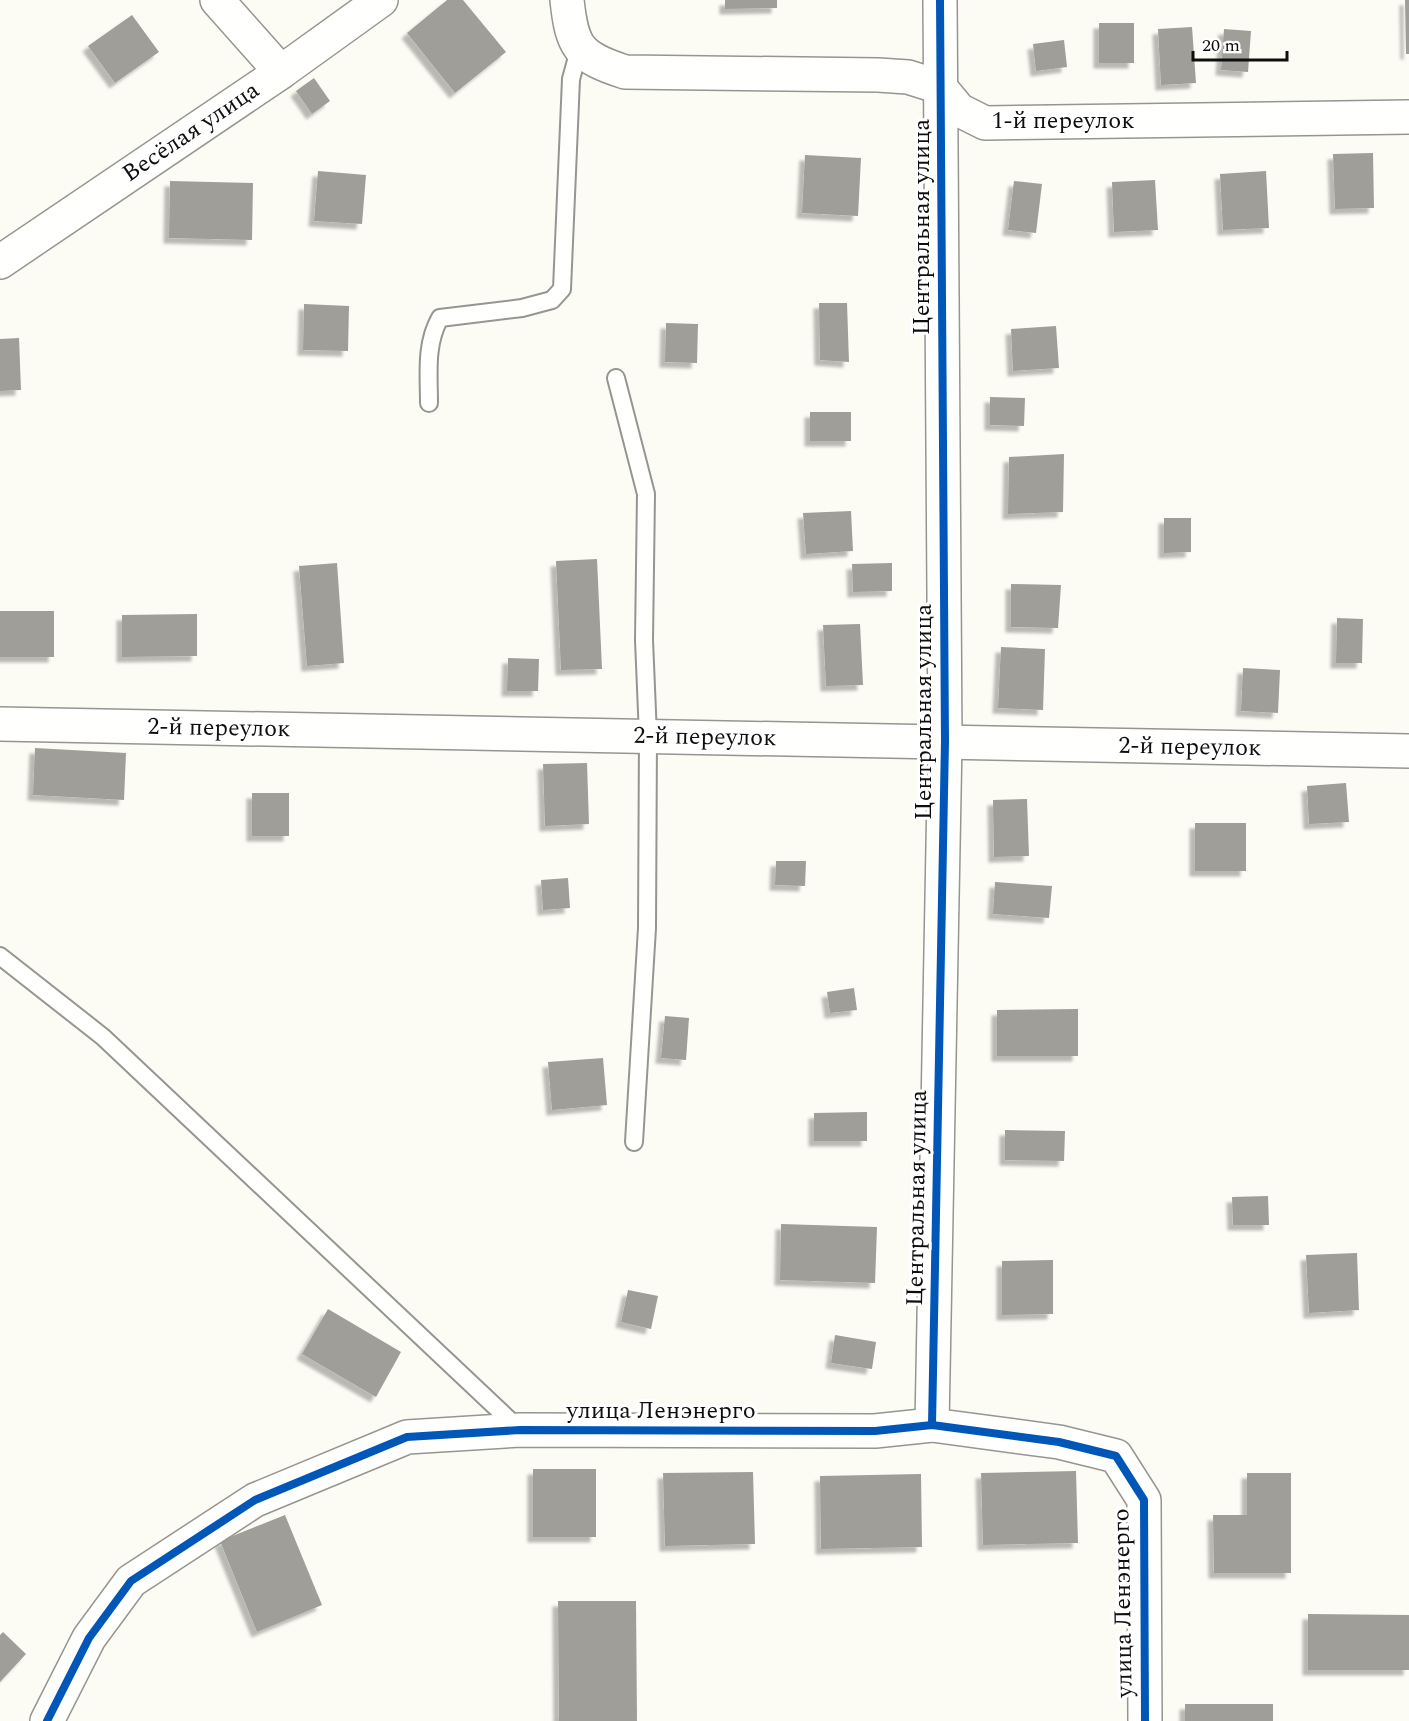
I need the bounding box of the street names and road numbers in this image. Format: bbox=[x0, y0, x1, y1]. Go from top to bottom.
street label: Весёлая улица bbox=[115, 73, 267, 191]
street label: 1-й переулок bbox=[991, 103, 1135, 139]
street label: Центральная улица bbox=[904, 119, 940, 335]
street label: Центральная улица bbox=[906, 604, 942, 820]
street label: 2-й переулок bbox=[147, 709, 291, 747]
street label: 2-й переулок bbox=[633, 718, 777, 756]
street label: 2-й переулок bbox=[1118, 728, 1262, 766]
street label: Центральная улица bbox=[897, 1089, 937, 1306]
street label: улица Ленэнерго bbox=[565, 1393, 756, 1429]
street label: улица Ленэнерго bbox=[1103, 1508, 1143, 1699]

